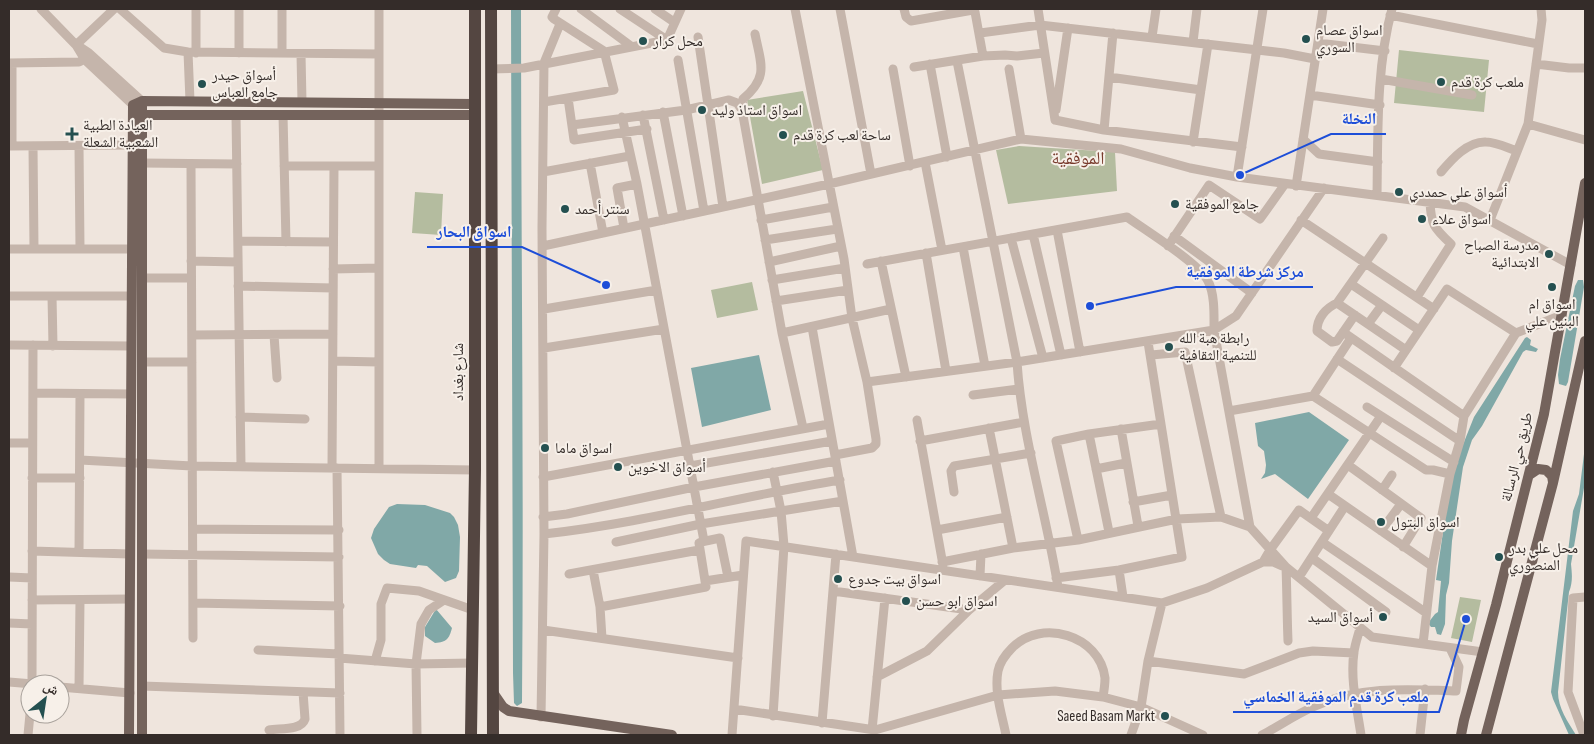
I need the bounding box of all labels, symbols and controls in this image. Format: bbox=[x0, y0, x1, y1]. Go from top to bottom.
place label: اسواق عصام السوري bbox=[1316, 21, 1383, 58]
place label: محل كرار bbox=[652, 32, 703, 51]
marker: اسواق عصام السوري bbox=[1300, 33, 1312, 45]
marker: محل كرار bbox=[637, 35, 649, 47]
place label: أسواق حيدر جامع العباس bbox=[211, 66, 279, 102]
place label: ملعب كرة قدم bbox=[1451, 73, 1524, 92]
marker: ملعب كرة قدم bbox=[1435, 76, 1447, 88]
marker: أسواق حيدر جامع العباس bbox=[196, 78, 208, 90]
place label: اسواق استاذ وليد bbox=[712, 101, 802, 120]
callout: النخلة bbox=[1331, 103, 1386, 134]
marker: اسواق استاذ وليد bbox=[696, 104, 708, 116]
text: النخلة bbox=[1342, 110, 1376, 129]
place label: العيادة الطبية الشعبية الشعلة bbox=[83, 116, 158, 152]
place label: ساحة لعب كرة قدم bbox=[793, 126, 891, 145]
marker: العيادة الطبية الشعبية الشعلة bbox=[65, 127, 79, 141]
marker: ساحة لعب كرة قدم bbox=[777, 129, 789, 141]
district label: الموفقية bbox=[1051, 148, 1105, 169]
place label: ٲسواق علي حمددي bbox=[1409, 183, 1508, 203]
marker: ٲسواق علي حمددي bbox=[1393, 186, 1405, 198]
place label: جامع الموفقية bbox=[1185, 195, 1259, 214]
marker: جامع الموفقية bbox=[1169, 198, 1181, 210]
place label: سنتر أحمد bbox=[575, 200, 630, 219]
marker: سنتر أحمد bbox=[559, 203, 571, 215]
place label: اسواق علاء bbox=[1432, 210, 1491, 229]
marker: اسواق علاء bbox=[1416, 213, 1428, 225]
callout: اسواق البحار bbox=[427, 216, 522, 247]
text: اسواق البحار bbox=[436, 223, 511, 242]
place label: مدرسة الصباح الابتدائية bbox=[1464, 236, 1539, 272]
marker: مدرسة الصباح الابتدائية bbox=[1543, 248, 1555, 260]
callout: مركز شرطة الموفقية bbox=[1176, 256, 1313, 287]
text: مركز شرطة الموفقية bbox=[1186, 263, 1304, 282]
marker: اسواق ام البنين علي bbox=[1546, 281, 1558, 293]
place label: اسواق ام البنين علي bbox=[1525, 295, 1579, 332]
place label: رابطة هبة الله للتنمية الثقافية bbox=[1179, 329, 1257, 365]
marker: رابطة هبة الله للتنمية الثقافية bbox=[1163, 341, 1175, 353]
street label: شارع بغداد bbox=[449, 343, 468, 401]
street label: طريق حي الرسالة bbox=[1497, 410, 1539, 504]
place label: اسواق ماما bbox=[555, 439, 612, 458]
marker: اسواق ماما bbox=[539, 442, 551, 454]
place label: أسواق الاخوين bbox=[628, 458, 706, 477]
marker: أسواق الاخوين bbox=[612, 461, 624, 473]
place label: اسواق البتول bbox=[1391, 513, 1460, 532]
marker: اسواق البتول bbox=[1375, 516, 1387, 528]
place label: محل علي بدر المنصوري bbox=[1508, 539, 1578, 576]
marker: محل علي بدر المنصوري bbox=[1493, 551, 1505, 563]
place label: اسواق بيت جدوع bbox=[848, 570, 941, 589]
marker: اسواق بيت جدوع bbox=[832, 573, 844, 585]
place label: اسواق ابو حسن bbox=[916, 592, 997, 611]
marker: اسواق ابو حسن bbox=[900, 595, 912, 607]
place label: أسواق السيد bbox=[1308, 608, 1373, 627]
marker: أسواق السيد bbox=[1377, 611, 1389, 623]
north arrow bbox=[20, 674, 70, 724]
text: ش bbox=[41, 677, 62, 699]
callout: ملعب كرة قدم الموفقية الخماسي bbox=[1233, 681, 1439, 712]
text: ملعب كرة قدم الموفقية الخماسي bbox=[1243, 688, 1429, 709]
place label: Saeed Basam Markt bbox=[1057, 707, 1155, 726]
marker: Saeed Basam Markt bbox=[1159, 710, 1171, 722]

